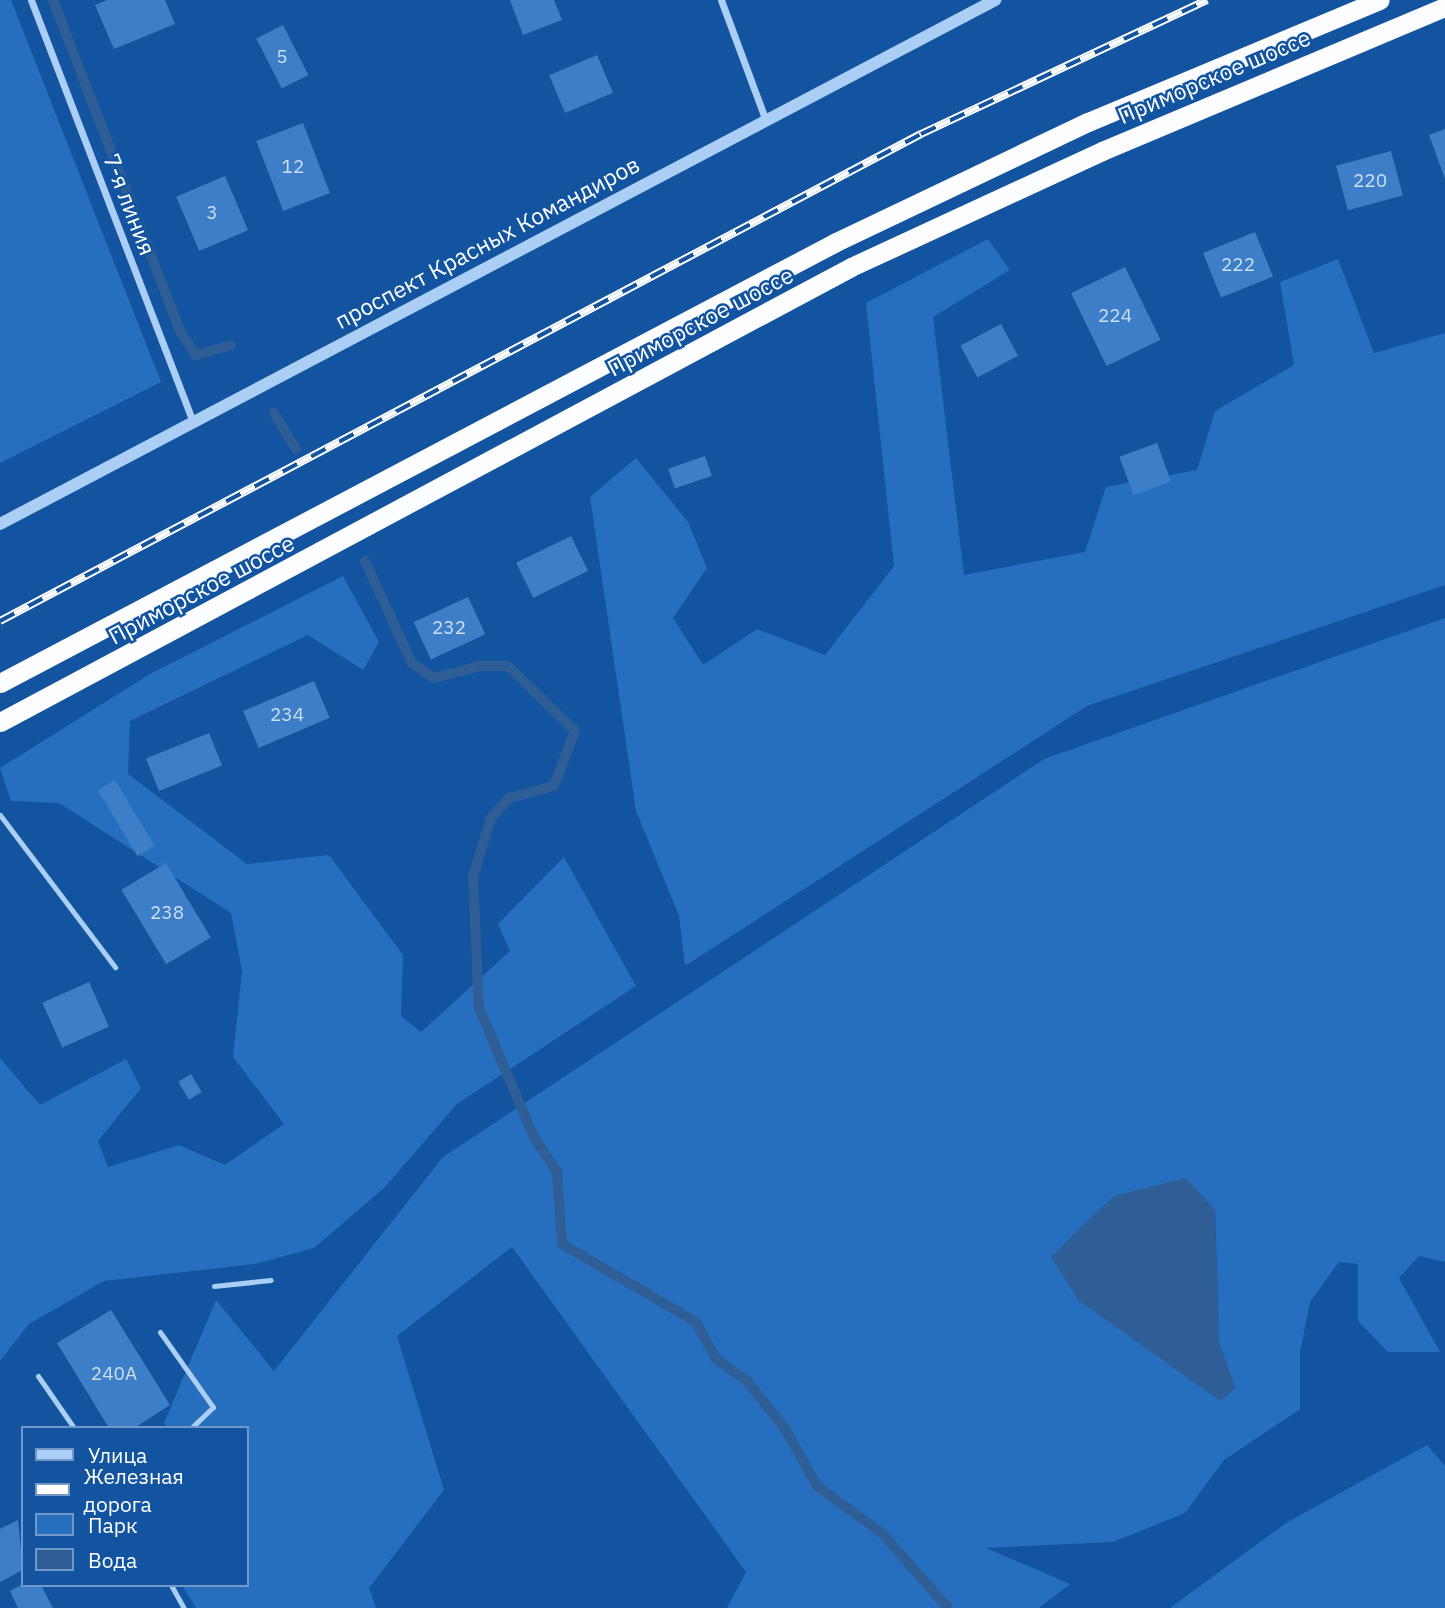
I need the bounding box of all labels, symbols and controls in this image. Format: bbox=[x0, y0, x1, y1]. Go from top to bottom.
street label: Приморское шоссе bbox=[1114, 23, 1314, 129]
house number: 5 bbox=[276, 46, 288, 68]
street label: 7-я линия bbox=[98, 149, 162, 259]
street label: проспект Красных Командиров bbox=[330, 150, 644, 334]
house number: 12 bbox=[282, 156, 304, 178]
house number: 220 bbox=[1353, 170, 1387, 192]
house number: 3 bbox=[206, 202, 218, 224]
house number: 222 bbox=[1221, 254, 1255, 276]
street label: Приморское шоссе bbox=[602, 260, 798, 382]
house number: 224 bbox=[1098, 305, 1132, 327]
street label: Приморское шоссе bbox=[103, 528, 299, 650]
house number: 232 bbox=[432, 617, 466, 639]
house number: 234 bbox=[270, 704, 304, 726]
house number: 238 bbox=[150, 902, 184, 924]
house number: 240А bbox=[91, 1363, 137, 1385]
legend bbox=[21, 1426, 248, 1587]
text: Улица bbox=[88, 1441, 147, 1469]
text: Железная дорога bbox=[84, 1462, 184, 1518]
text: Парк bbox=[88, 1511, 138, 1539]
text: Вода bbox=[88, 1546, 137, 1574]

